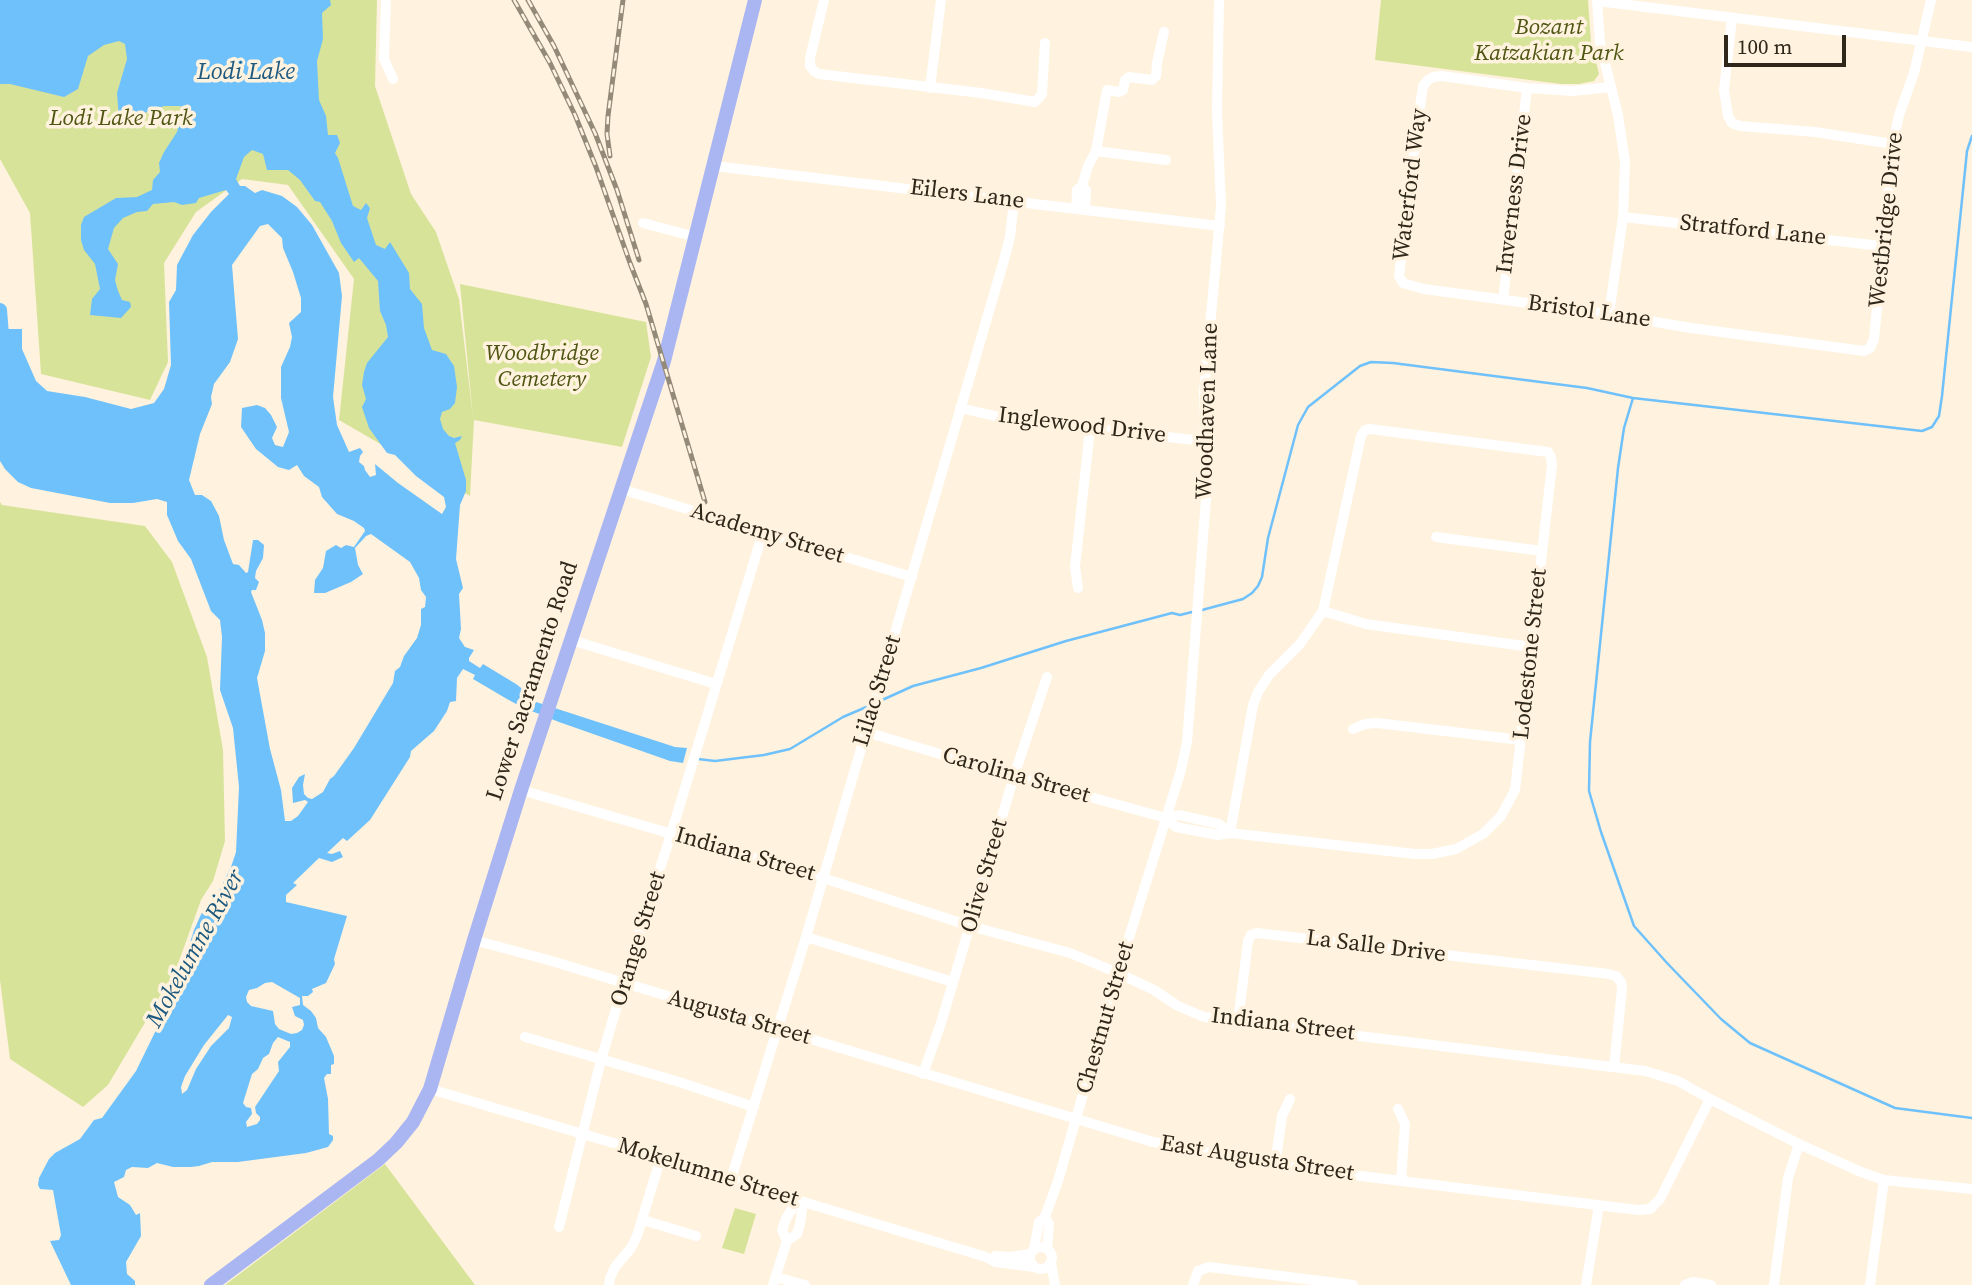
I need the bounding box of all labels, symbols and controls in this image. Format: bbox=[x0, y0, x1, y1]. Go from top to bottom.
park label: Bozant Katzakian Park bbox=[1474, 14, 1624, 68]
scale bar bbox=[1727, 21, 1850, 65]
text: 100 m bbox=[1737, 32, 1792, 61]
water label: Lodi Lake bbox=[197, 59, 295, 87]
park label: Lodi Lake Park bbox=[49, 105, 193, 133]
street label: Waterford Way bbox=[1388, 107, 1434, 263]
street label: Inverness Drive bbox=[1492, 112, 1538, 276]
street label: Westbridge Drive bbox=[1864, 131, 1910, 309]
street label: Eilers Lane bbox=[908, 174, 1026, 216]
street label: Stratford Lane bbox=[1678, 210, 1828, 252]
street label: Bristol Lane bbox=[1526, 290, 1652, 334]
street label: Woodhaven Lane bbox=[1191, 322, 1225, 500]
park label: Woodbridge Cemetery bbox=[485, 340, 599, 394]
street label: Inglewood Drive bbox=[997, 402, 1167, 450]
street label: Academy Street bbox=[687, 498, 847, 570]
street label: Lower Sacramento Road bbox=[481, 558, 585, 804]
street label: Lodestone Street bbox=[1508, 567, 1554, 741]
street label: Lilac Street bbox=[848, 632, 908, 750]
street label: Carolina Street bbox=[939, 742, 1093, 810]
street label: Olive Street bbox=[956, 816, 1014, 936]
street label: Indiana Street bbox=[672, 822, 818, 888]
water label: Mokelumne River bbox=[141, 865, 251, 1033]
street label: Orange Street bbox=[605, 868, 673, 1010]
street label: La Salle Drive bbox=[1305, 925, 1447, 969]
street label: Chestnut Street bbox=[1071, 939, 1141, 1097]
street label: Augusta Street bbox=[664, 984, 814, 1052]
street label: Indiana Street bbox=[1210, 1003, 1356, 1047]
street label: East Augusta Street bbox=[1158, 1130, 1356, 1188]
street label: Mokelumne Street bbox=[614, 1132, 802, 1214]

